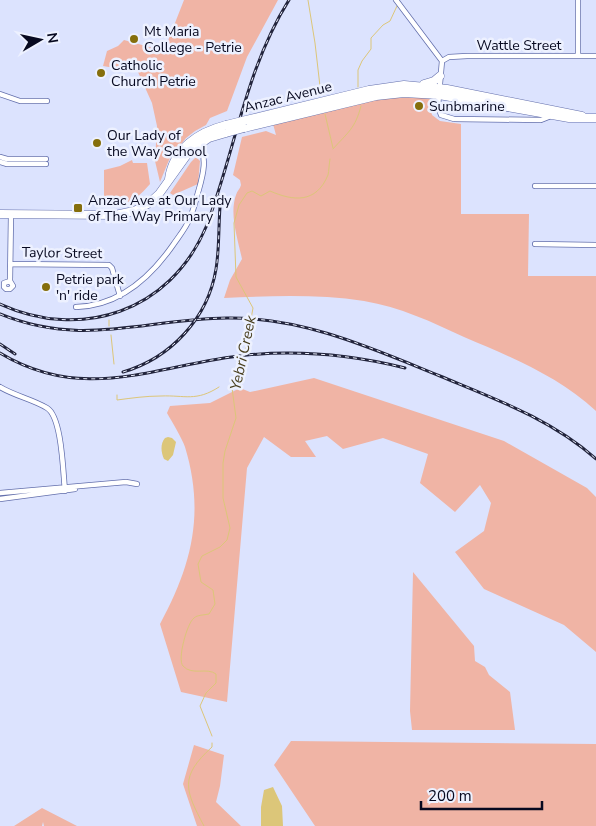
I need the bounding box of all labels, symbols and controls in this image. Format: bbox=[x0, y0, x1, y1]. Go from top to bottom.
north arrow bbox=[15, 15, 65, 65]
place label: Mt Maria College - Petrie bbox=[144, 22, 242, 57]
text: N bbox=[42, 31, 63, 45]
marker: Mt Maria College - Petrie bbox=[128, 33, 140, 45]
street label: Wattle Street bbox=[477, 36, 562, 55]
place label: Catholic Church Petrie bbox=[111, 56, 196, 91]
marker: Catholic Church Petrie bbox=[95, 67, 107, 79]
street label: Anzac Avenue bbox=[242, 77, 334, 117]
place label: Sunbmarine bbox=[429, 97, 505, 116]
marker: Sunbmarine bbox=[413, 100, 425, 112]
place label: Our Lady of the Way School bbox=[107, 126, 207, 161]
marker: Our Lady of the Way School bbox=[91, 137, 103, 149]
place label: Anzac Ave at Our Lady of The Way Primary bbox=[88, 191, 232, 226]
marker: Anzac Ave at Our Lady of The Way Primary bbox=[72, 202, 84, 214]
street label: Taylor Street bbox=[22, 243, 103, 263]
place label: Petrie park 'n' ride bbox=[56, 270, 125, 305]
marker: Petrie park 'n' ride bbox=[40, 281, 52, 293]
water label: Yebri Creek bbox=[225, 313, 261, 392]
scale bar bbox=[421, 778, 542, 810]
text: 200 m bbox=[428, 786, 472, 806]

